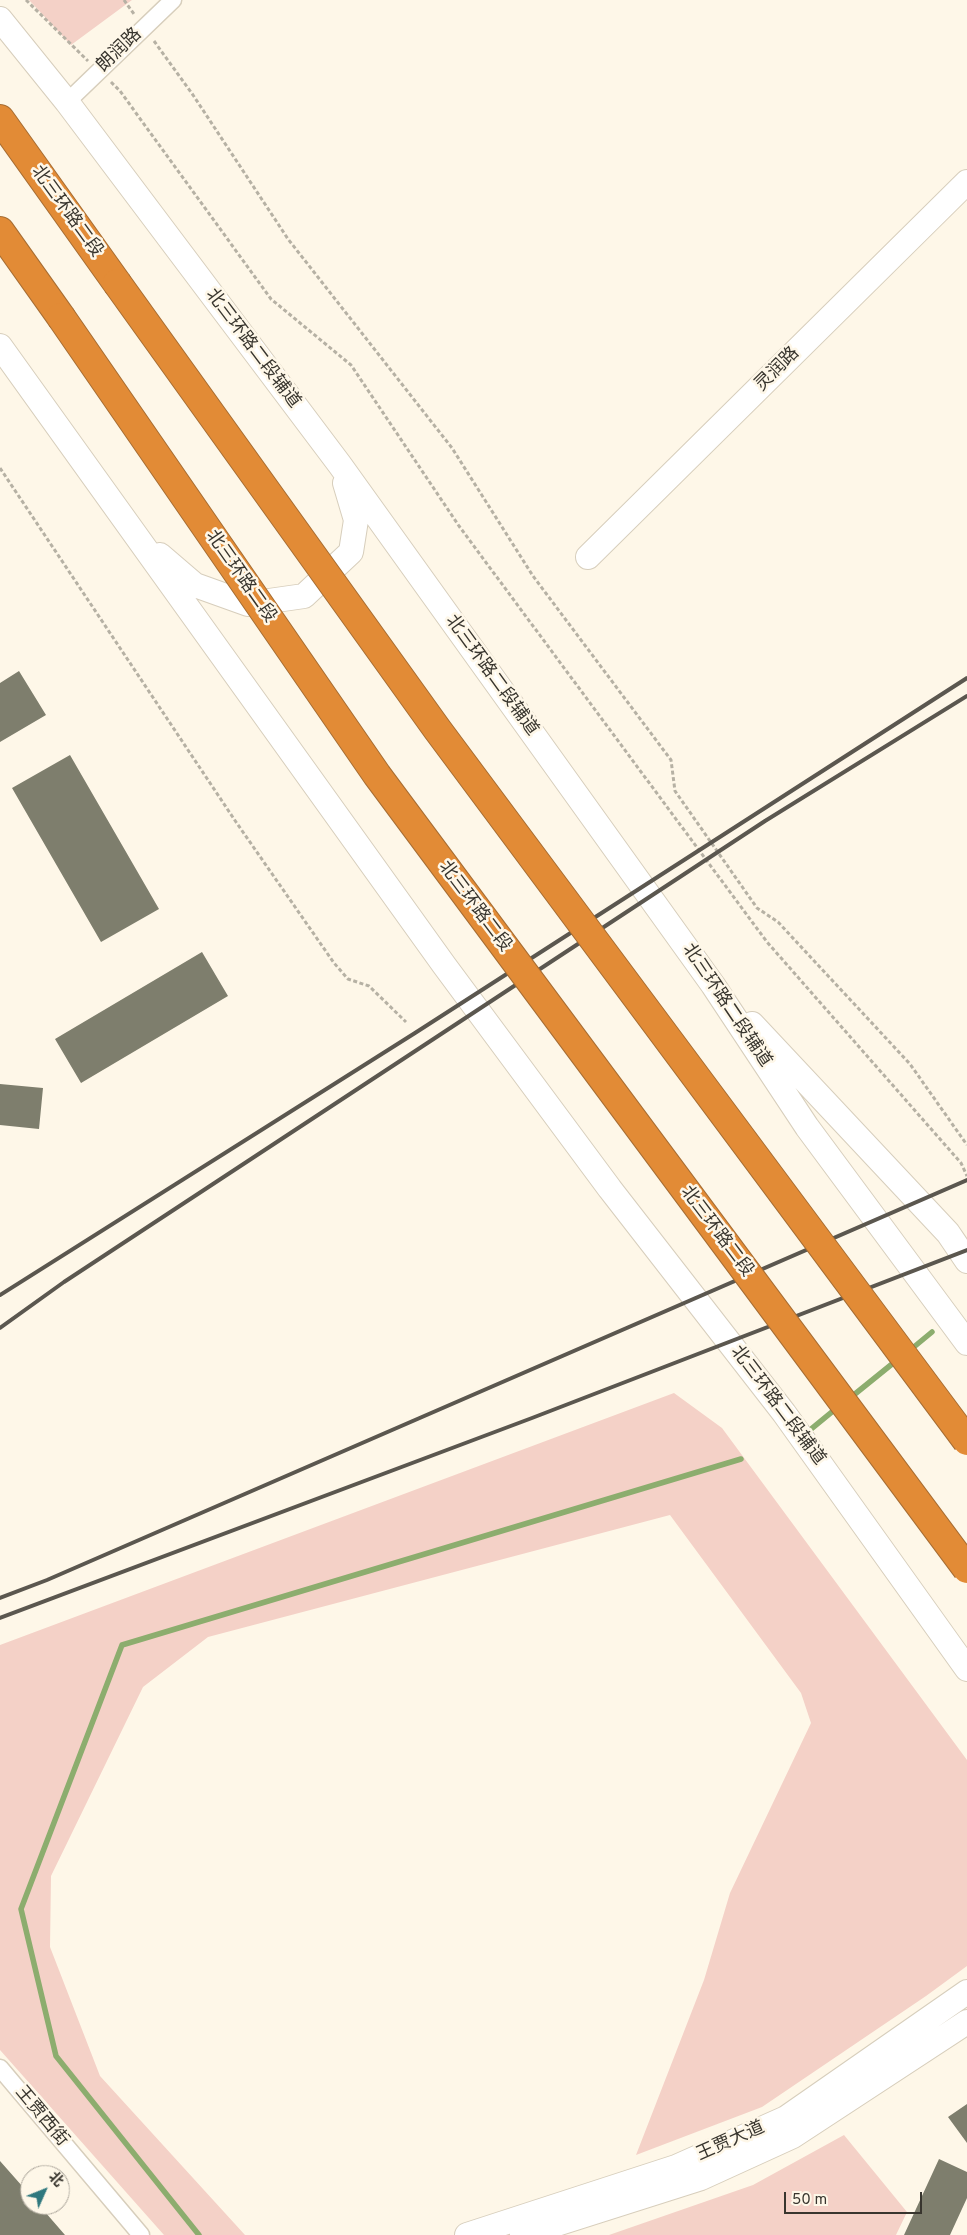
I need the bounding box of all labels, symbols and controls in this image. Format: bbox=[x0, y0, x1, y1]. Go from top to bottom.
street label: 朗润路 bbox=[93, 24, 147, 78]
street label: 北三环路二段 bbox=[26, 162, 106, 262]
street label: 北三环路二段辅道 bbox=[200, 285, 304, 413]
street label: 灵润路 bbox=[751, 343, 805, 397]
street label: 北三环路二段 bbox=[200, 527, 280, 627]
street label: 北三环路二段辅道 bbox=[440, 611, 542, 741]
street label: 北三环路二段 bbox=[433, 857, 515, 957]
street label: 北三环路二段辅道 bbox=[677, 940, 775, 1072]
street label: 北三环路二段 bbox=[675, 1182, 757, 1282]
street label: 北三环路二段辅道 bbox=[725, 1342, 829, 1470]
street label: 王贾西街 bbox=[10, 2082, 72, 2152]
street label: 王贾大道 bbox=[694, 2117, 768, 2167]
north arrow bbox=[20, 2165, 70, 2215]
text: 北 bbox=[44, 2169, 66, 2191]
scale bar bbox=[787, 2182, 924, 2214]
text: 50 m bbox=[792, 2191, 827, 2210]

